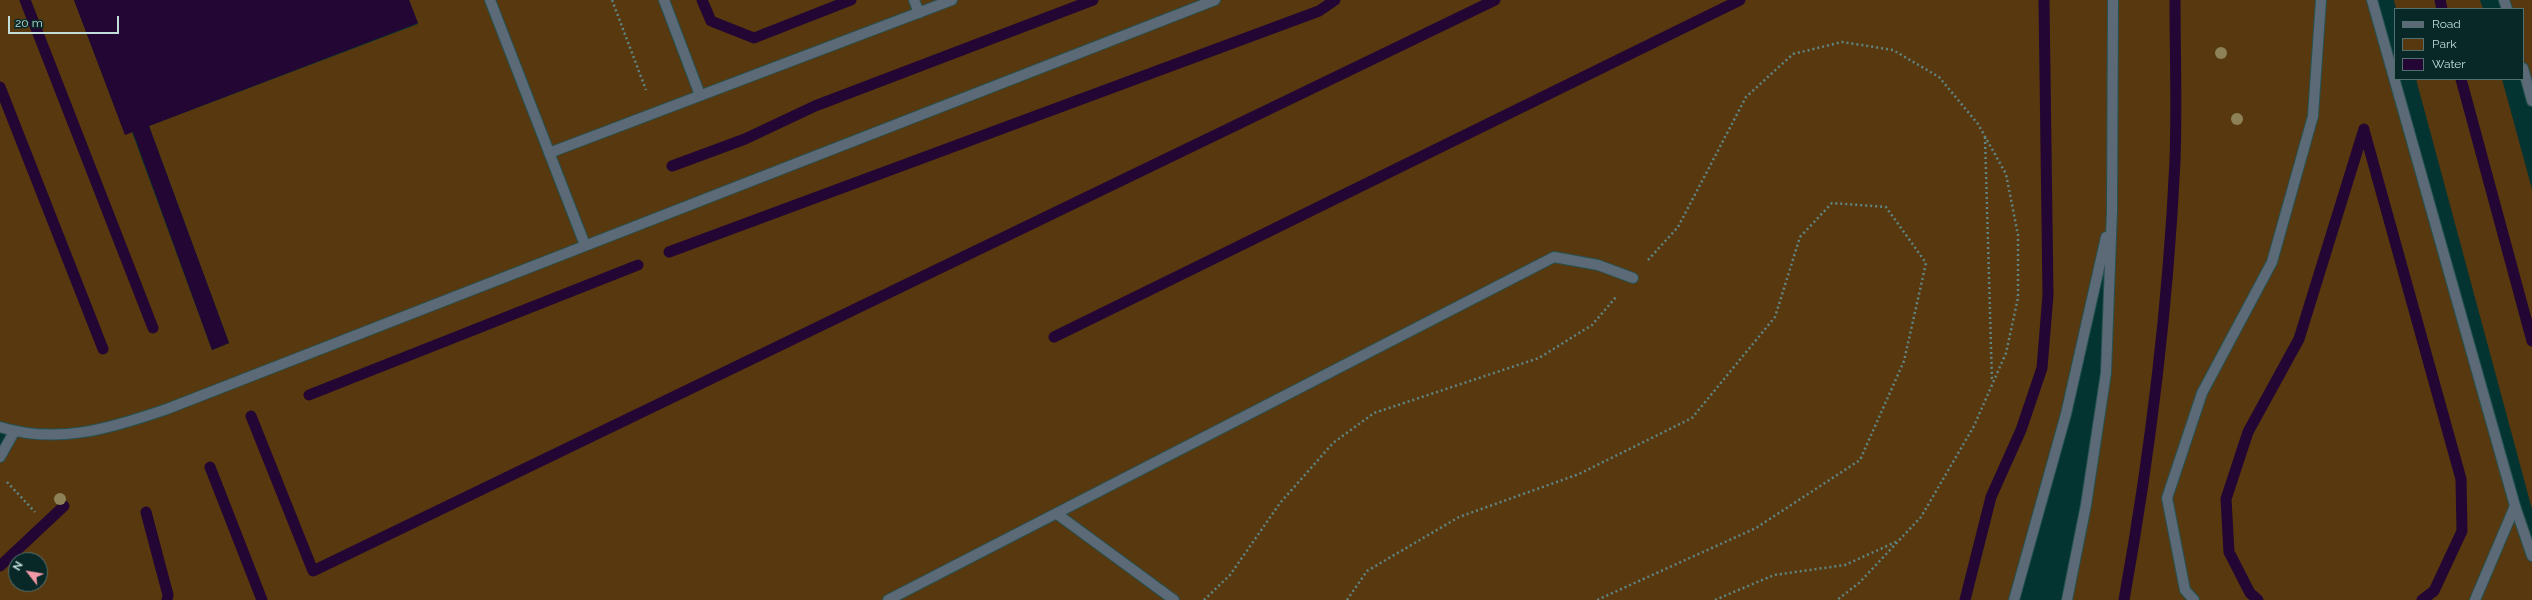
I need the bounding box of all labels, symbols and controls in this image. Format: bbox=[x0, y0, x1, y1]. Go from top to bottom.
scale bar bbox=[10, 8, 121, 34]
legend bbox=[2394, 8, 2524, 80]
text: 20 m bbox=[15, 16, 43, 30]
text: Road bbox=[2432, 17, 2461, 31]
text: Park bbox=[2432, 37, 2457, 51]
text: Water bbox=[2432, 57, 2466, 71]
north arrow bbox=[8, 552, 48, 592]
text: N bbox=[10, 559, 26, 573]

